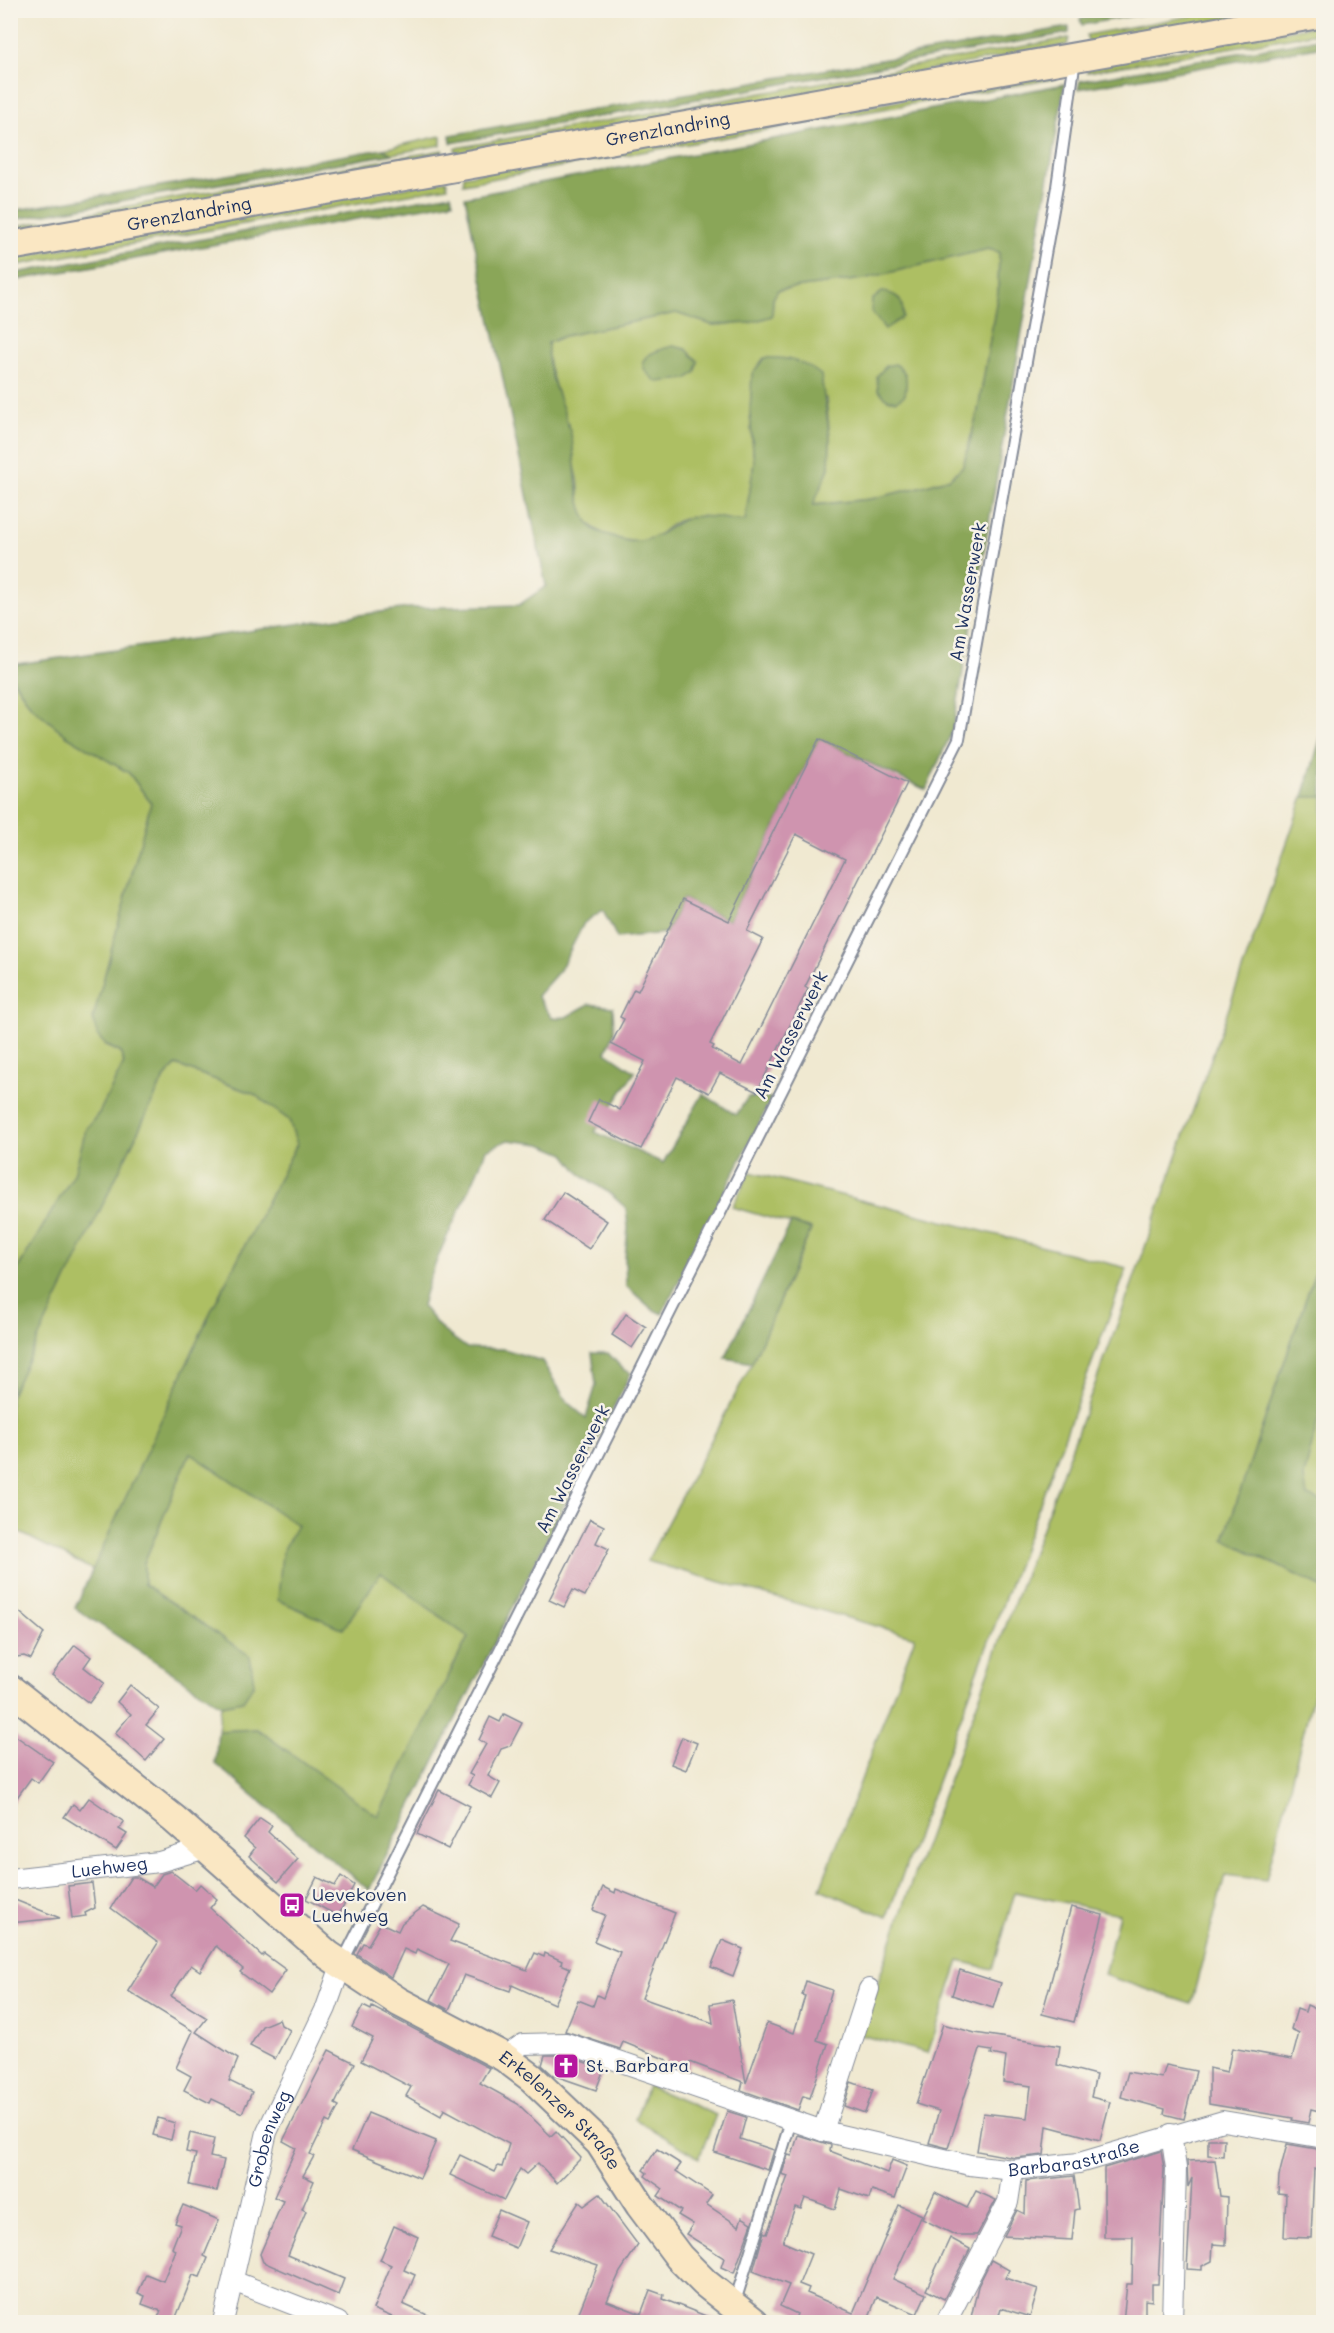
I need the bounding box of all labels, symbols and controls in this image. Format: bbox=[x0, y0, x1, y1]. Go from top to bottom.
street label: Grenzlandring bbox=[604, 106, 732, 151]
street label: Grenzlandring bbox=[125, 190, 253, 236]
street label: Am Wasserwerk bbox=[943, 520, 991, 663]
street label: Am Wasserwerk bbox=[747, 966, 833, 1103]
street label: Am Wasserwerk bbox=[529, 1400, 615, 1537]
street label: Luehweg bbox=[70, 1850, 148, 1883]
place label: Uevekoven Luehweg bbox=[312, 1882, 407, 1927]
bus stop icon: Uevekoven Luehweg bbox=[277, 1890, 307, 1920]
street label: Erkelenzer Straße bbox=[494, 2044, 627, 2174]
church icon: St. Barbara bbox=[551, 2051, 581, 2081]
place label: St. Barbara bbox=[586, 2053, 690, 2077]
street label: Grobenweg bbox=[242, 2086, 296, 2190]
street label: Barbarastraße bbox=[1007, 2133, 1142, 2181]

